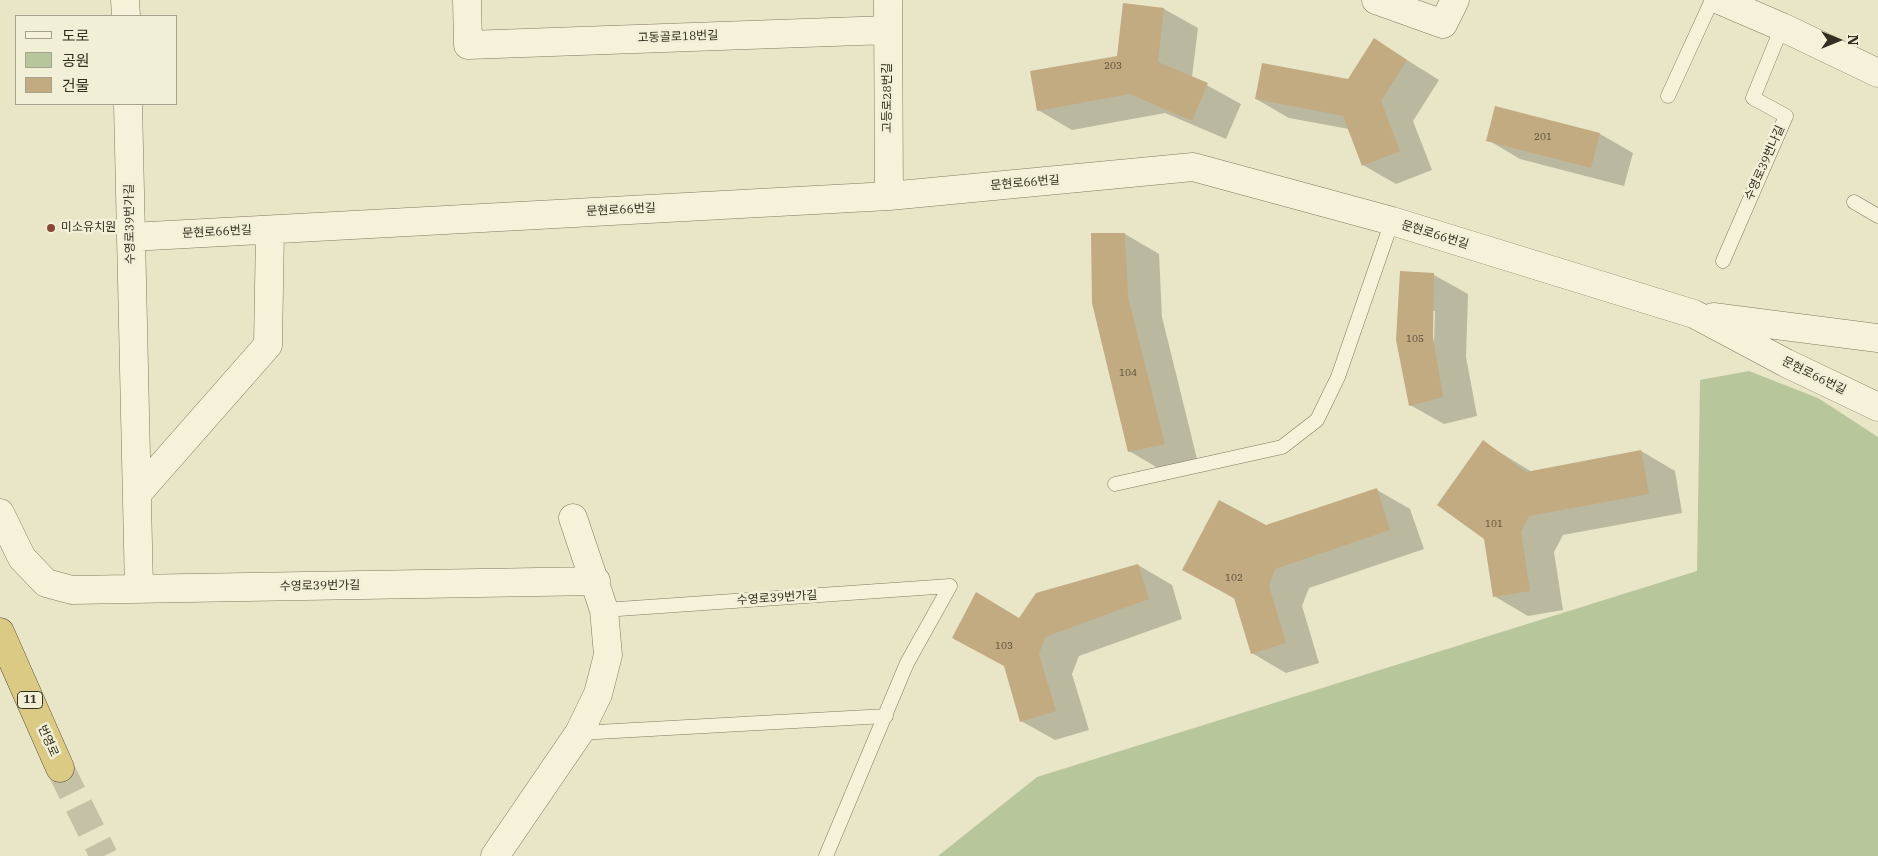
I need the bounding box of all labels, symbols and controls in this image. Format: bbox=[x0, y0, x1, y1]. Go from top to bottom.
legend bbox=[15, 15, 178, 105]
north arrow bbox=[1813, 15, 1863, 65]
text: 도로 bbox=[62, 26, 90, 45]
street label: 고동골로18번길 bbox=[637, 28, 719, 46]
text: N bbox=[1844, 34, 1862, 46]
text: 공원 bbox=[62, 51, 90, 70]
house number: 203 bbox=[1104, 60, 1122, 72]
street label: 고등로28번길 bbox=[881, 63, 895, 133]
text: 건물 bbox=[62, 76, 90, 95]
street label: 수영로39번나길 bbox=[1742, 123, 1788, 203]
house number: 201 bbox=[1534, 131, 1552, 143]
street label: 문현로66번길 bbox=[990, 173, 1060, 193]
street label: 수영로39번가길 bbox=[122, 184, 138, 264]
street label: 문현로66번길 bbox=[586, 201, 656, 219]
street label: 문현로66번길 bbox=[1400, 218, 1470, 252]
place label: 미소유치원 bbox=[61, 221, 116, 235]
marker: 미소유치원 bbox=[45, 222, 57, 234]
street label: 문현로66번길 bbox=[182, 223, 252, 241]
house number: 105 bbox=[1406, 333, 1424, 345]
street label: 문현로66번길 bbox=[1780, 354, 1848, 398]
house number: 104 bbox=[1119, 367, 1137, 379]
house number: 101 bbox=[1485, 518, 1503, 530]
house number: 102 bbox=[1225, 572, 1243, 584]
street label: 수영로39번가길 bbox=[280, 578, 360, 594]
street label: 수영로39번가길 bbox=[736, 588, 818, 608]
house number: 103 bbox=[995, 640, 1013, 652]
road number: 11 bbox=[18, 692, 42, 708]
street label: 번영로 bbox=[35, 723, 61, 759]

